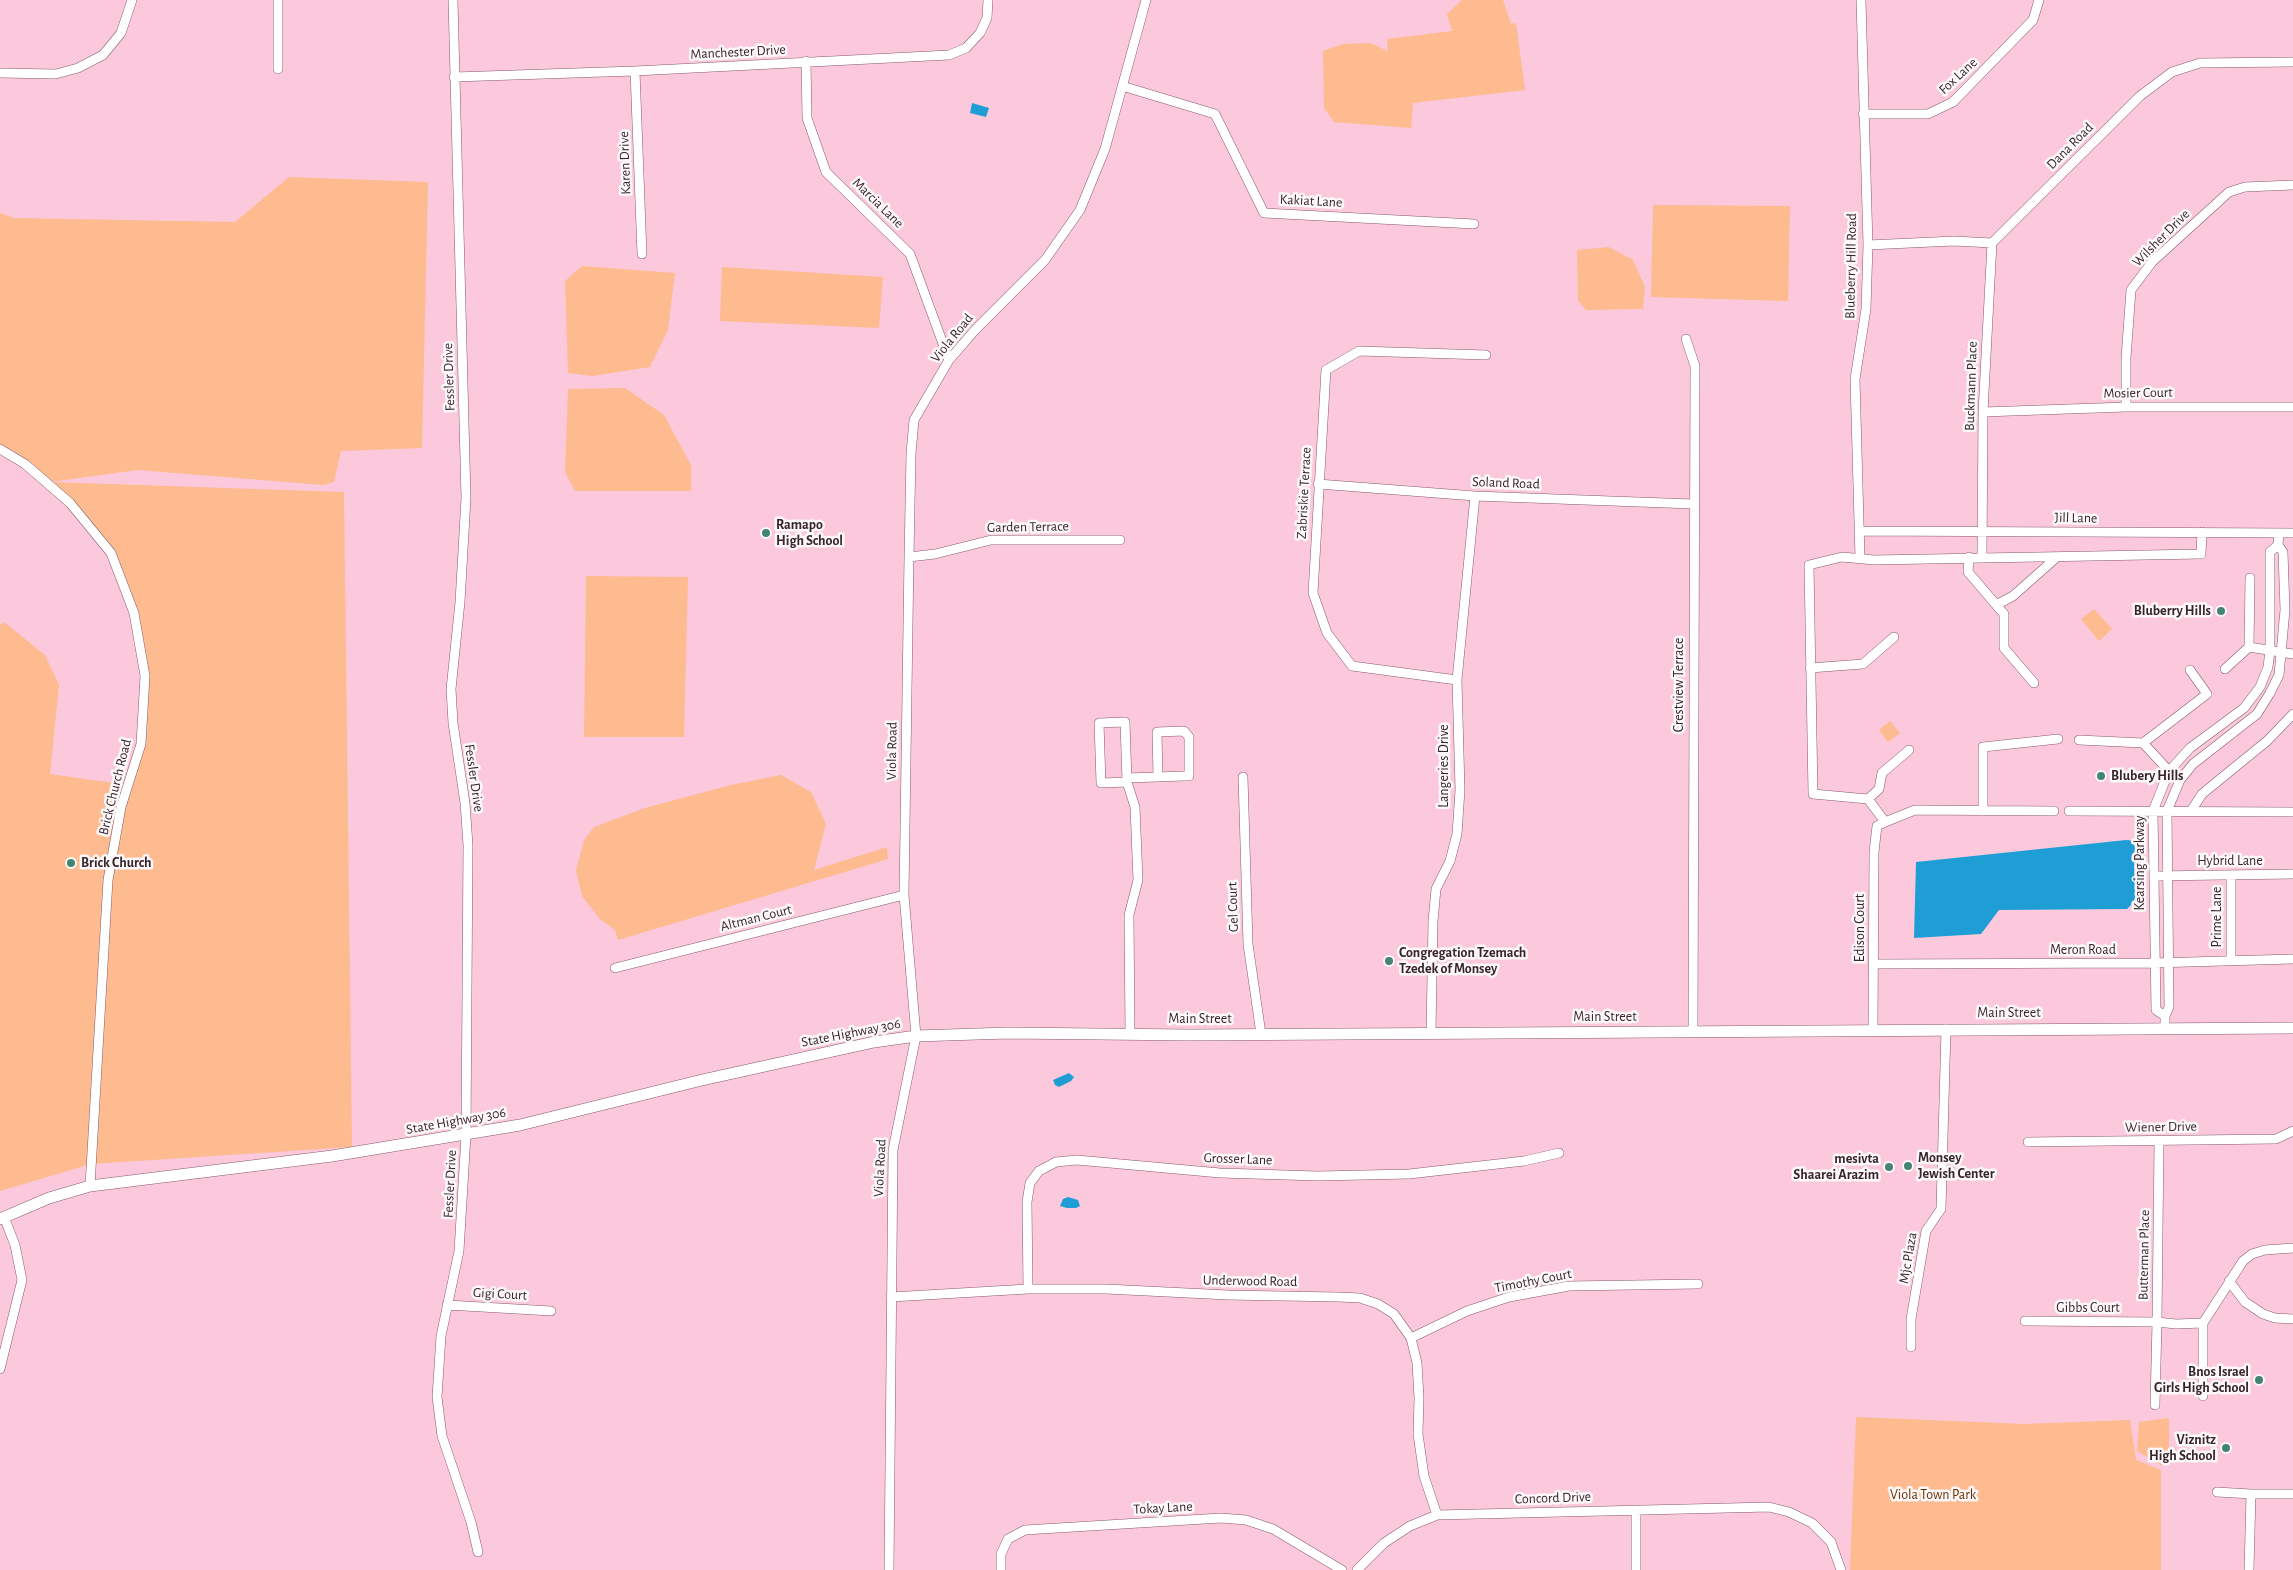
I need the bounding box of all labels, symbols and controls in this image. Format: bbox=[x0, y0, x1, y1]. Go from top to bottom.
street label: Manchester Drive bbox=[690, 41, 786, 63]
street label: Fox Lane bbox=[1935, 54, 1981, 98]
street label: Dana Road bbox=[2043, 119, 2097, 173]
street label: Karen Drive bbox=[615, 131, 635, 195]
street label: Marcia Lane bbox=[849, 174, 907, 232]
street label: Kakiat Lane bbox=[1279, 191, 1343, 211]
street label: Wilsher Drive bbox=[2129, 206, 2193, 270]
street label: Blueberry Hill Road bbox=[1842, 213, 1860, 319]
street label: Viola Road bbox=[927, 310, 977, 366]
street label: Buckmann Place bbox=[1961, 341, 1981, 431]
street label: Fessler Drive bbox=[439, 343, 459, 411]
street label: Mosier Court bbox=[2103, 384, 2173, 402]
street label: Zabriskie Terrace bbox=[1293, 447, 1315, 539]
street label: Soland Road bbox=[1472, 473, 1540, 493]
street label: Jill Lane bbox=[2054, 509, 2098, 527]
place label: Ramapo High School bbox=[776, 517, 843, 550]
street label: Garden Terrace bbox=[987, 518, 1069, 536]
marker: Ramapo High School bbox=[760, 527, 772, 539]
place label: Bluberry Hills bbox=[2134, 603, 2211, 619]
marker: Bluberry Hills bbox=[2215, 605, 2227, 617]
street label: Crestview Terrace bbox=[1671, 638, 1687, 732]
street label: Viola Road bbox=[883, 722, 901, 780]
street label: Langeries Drive bbox=[1436, 724, 1452, 808]
street label: Brick Church Road bbox=[95, 737, 135, 837]
street label: Fessler Drive bbox=[461, 743, 487, 813]
place label: Blubery Hills bbox=[2111, 768, 2183, 784]
marker: Blubery Hills bbox=[2095, 770, 2107, 782]
street label: Kearsing Parkway bbox=[2132, 815, 2148, 911]
street label: Hybrid Lane bbox=[2197, 853, 2263, 869]
place label: Brick Church bbox=[81, 855, 152, 871]
marker: Brick Church bbox=[65, 857, 77, 869]
street label: Gel Court bbox=[1224, 882, 1242, 932]
street label: Prime Lane bbox=[2209, 887, 2225, 947]
street label: Edison Court bbox=[1852, 894, 1868, 962]
street label: Altman Court bbox=[719, 901, 793, 935]
street label: Meron Road bbox=[2050, 942, 2116, 958]
place label: Congregation Tzemach Tzedek of Monsey bbox=[1399, 945, 1526, 978]
marker: Congregation Tzemach Tzedek of Monsey bbox=[1383, 955, 1395, 967]
street label: Main Street bbox=[1977, 1005, 2041, 1021]
street label: Main Street bbox=[1573, 1009, 1637, 1025]
street label: Main Street bbox=[1168, 1011, 1232, 1027]
street label: State Highway 306 bbox=[800, 1015, 902, 1051]
street label: State Highway 306 bbox=[405, 1104, 507, 1138]
street label: Wiener Drive bbox=[2125, 1118, 2197, 1136]
street label: Viola Road bbox=[870, 1138, 890, 1198]
street label: Fessler Drive bbox=[440, 1149, 460, 1219]
street label: Grosser Lane bbox=[1203, 1149, 1273, 1169]
place label: Monsey Jewish Center bbox=[1918, 1150, 1995, 1182]
place label: mesivta Shaarei Arazim bbox=[1793, 1151, 1879, 1184]
marker: Monsey Jewish Center bbox=[1902, 1160, 1914, 1172]
marker: mesivta Shaarei Arazim bbox=[1883, 1161, 1895, 1173]
street label: Butterman Place bbox=[2135, 1210, 2153, 1300]
street label: Mjc Plaza bbox=[1895, 1231, 1921, 1285]
street label: Timothy Court bbox=[1493, 1265, 1573, 1297]
street label: Underwood Road bbox=[1203, 1272, 1297, 1290]
street label: Gigi Court bbox=[473, 1284, 527, 1304]
street label: Gibbs Court bbox=[2056, 1300, 2120, 1316]
place label: Bnos Israel Girls High School bbox=[2154, 1364, 2249, 1396]
marker: Bnos Israel Girls High School bbox=[2253, 1374, 2265, 1386]
place label: Viznitz High School bbox=[2149, 1432, 2216, 1464]
marker: Viznitz High School bbox=[2220, 1442, 2232, 1454]
park label: Viola Town Park bbox=[1890, 1487, 1976, 1503]
street label: Concord Drive bbox=[1515, 1488, 1591, 1508]
street label: Tokay Lane bbox=[1133, 1498, 1193, 1518]

